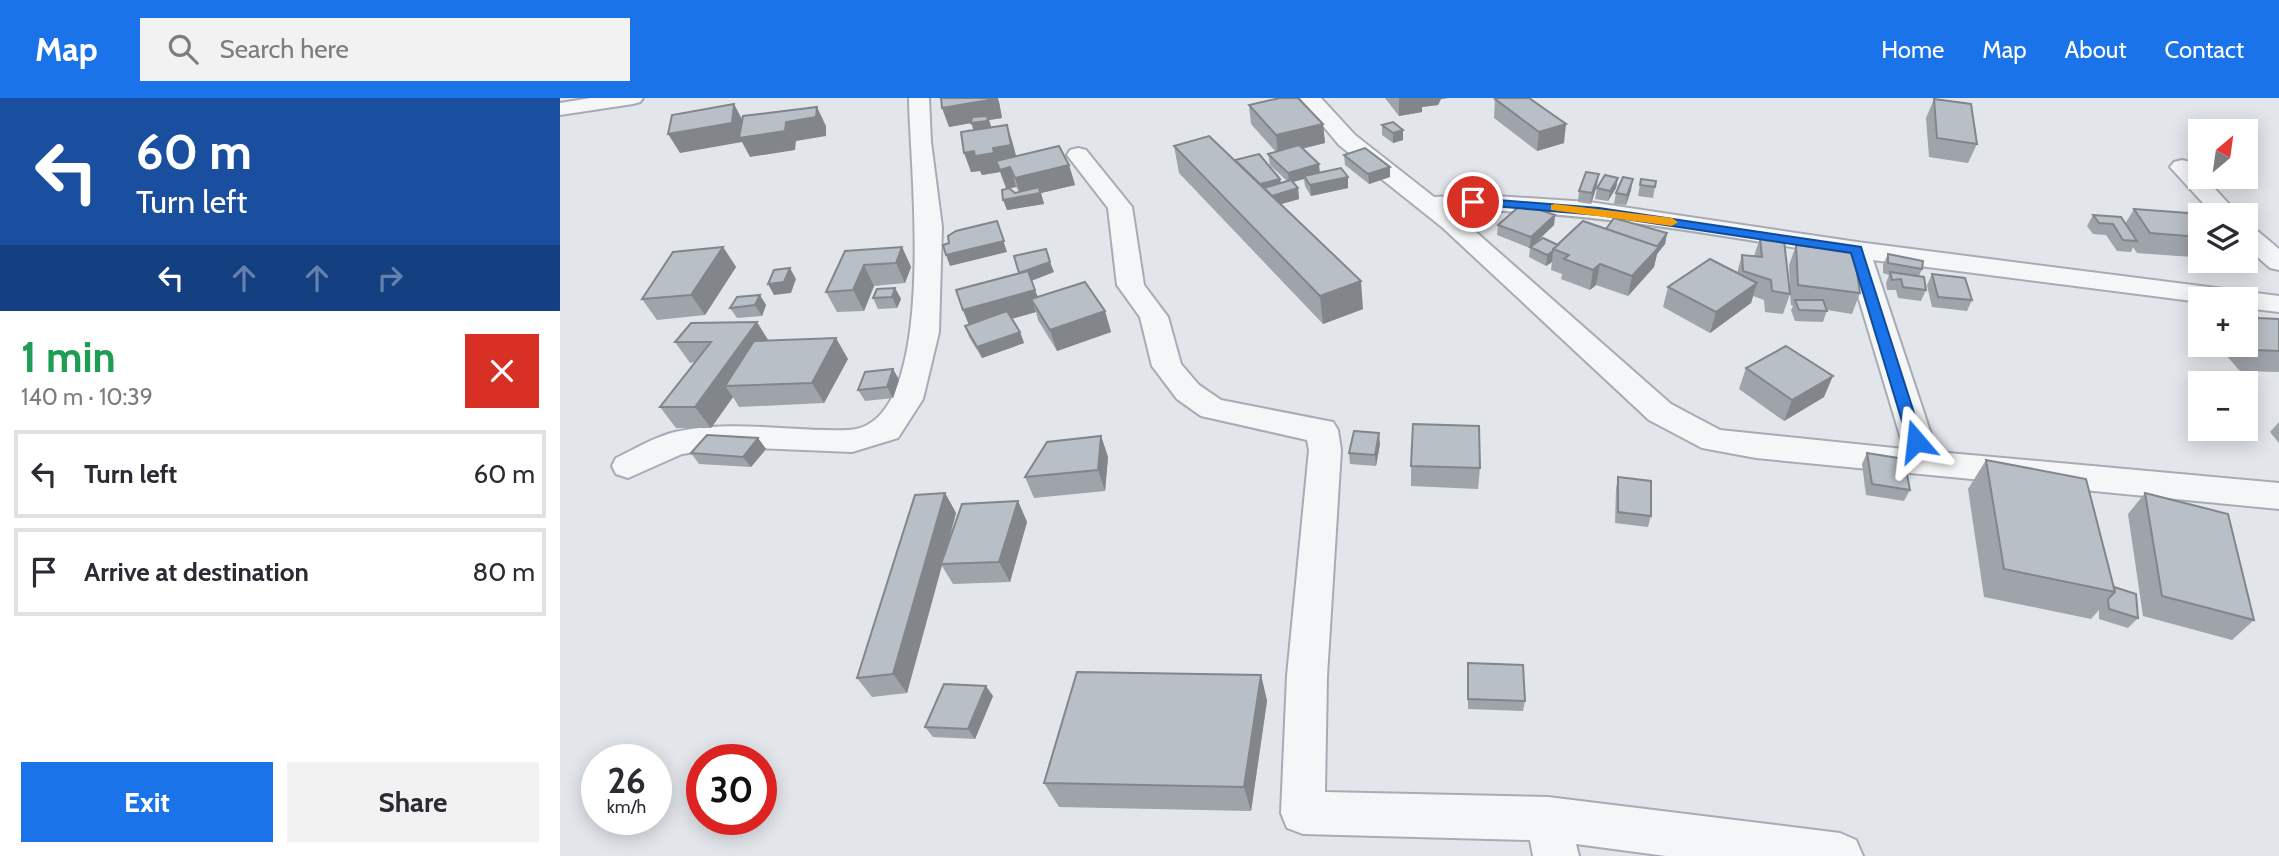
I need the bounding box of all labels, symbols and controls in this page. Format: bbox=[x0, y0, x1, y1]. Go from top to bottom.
search box bbox=[140, 18, 630, 81]
text: Map bbox=[35, 29, 98, 69]
icon: search bbox=[164, 30, 202, 68]
text: Search here bbox=[220, 33, 349, 65]
text: Home bbox=[1881, 35, 1944, 64]
text: Map bbox=[1982, 35, 2027, 64]
text: About bbox=[2065, 35, 2127, 64]
text: Contact bbox=[2165, 35, 2244, 64]
north arrow bbox=[2188, 119, 2258, 189]
map controls bbox=[2188, 119, 2258, 441]
text: 60 m bbox=[136, 122, 252, 181]
icon: left bbox=[21, 126, 112, 217]
pin bbox=[1443, 172, 1503, 232]
text: Turn left bbox=[136, 182, 247, 221]
icon: arrive bbox=[1454, 183, 1492, 221]
button: layers bbox=[2188, 203, 2258, 273]
icon: left bbox=[152, 259, 190, 297]
icon: ahead bbox=[225, 259, 263, 297]
icon: ahead bbox=[298, 259, 336, 297]
icon: right bbox=[371, 259, 409, 297]
button: + bbox=[2188, 287, 2258, 357]
text: 1 min bbox=[21, 331, 116, 383]
button: close bbox=[465, 334, 539, 408]
button: − bbox=[2188, 371, 2258, 441]
text: 140 m · 10:39 bbox=[21, 383, 153, 411]
position arrow bbox=[1879, 404, 1953, 478]
icon: left bbox=[25, 455, 63, 493]
text: Turn left bbox=[84, 458, 177, 490]
text: 60 m bbox=[473, 458, 535, 490]
icon: arrive bbox=[25, 553, 63, 591]
text: Arrive at destination bbox=[84, 556, 309, 588]
text: 80 m bbox=[472, 556, 535, 588]
speed limit sign: 30 bbox=[686, 744, 777, 835]
text: 26 bbox=[607, 759, 646, 802]
button: Exit bbox=[21, 762, 273, 842]
button: Share bbox=[287, 762, 539, 842]
text: km/h bbox=[607, 796, 646, 818]

